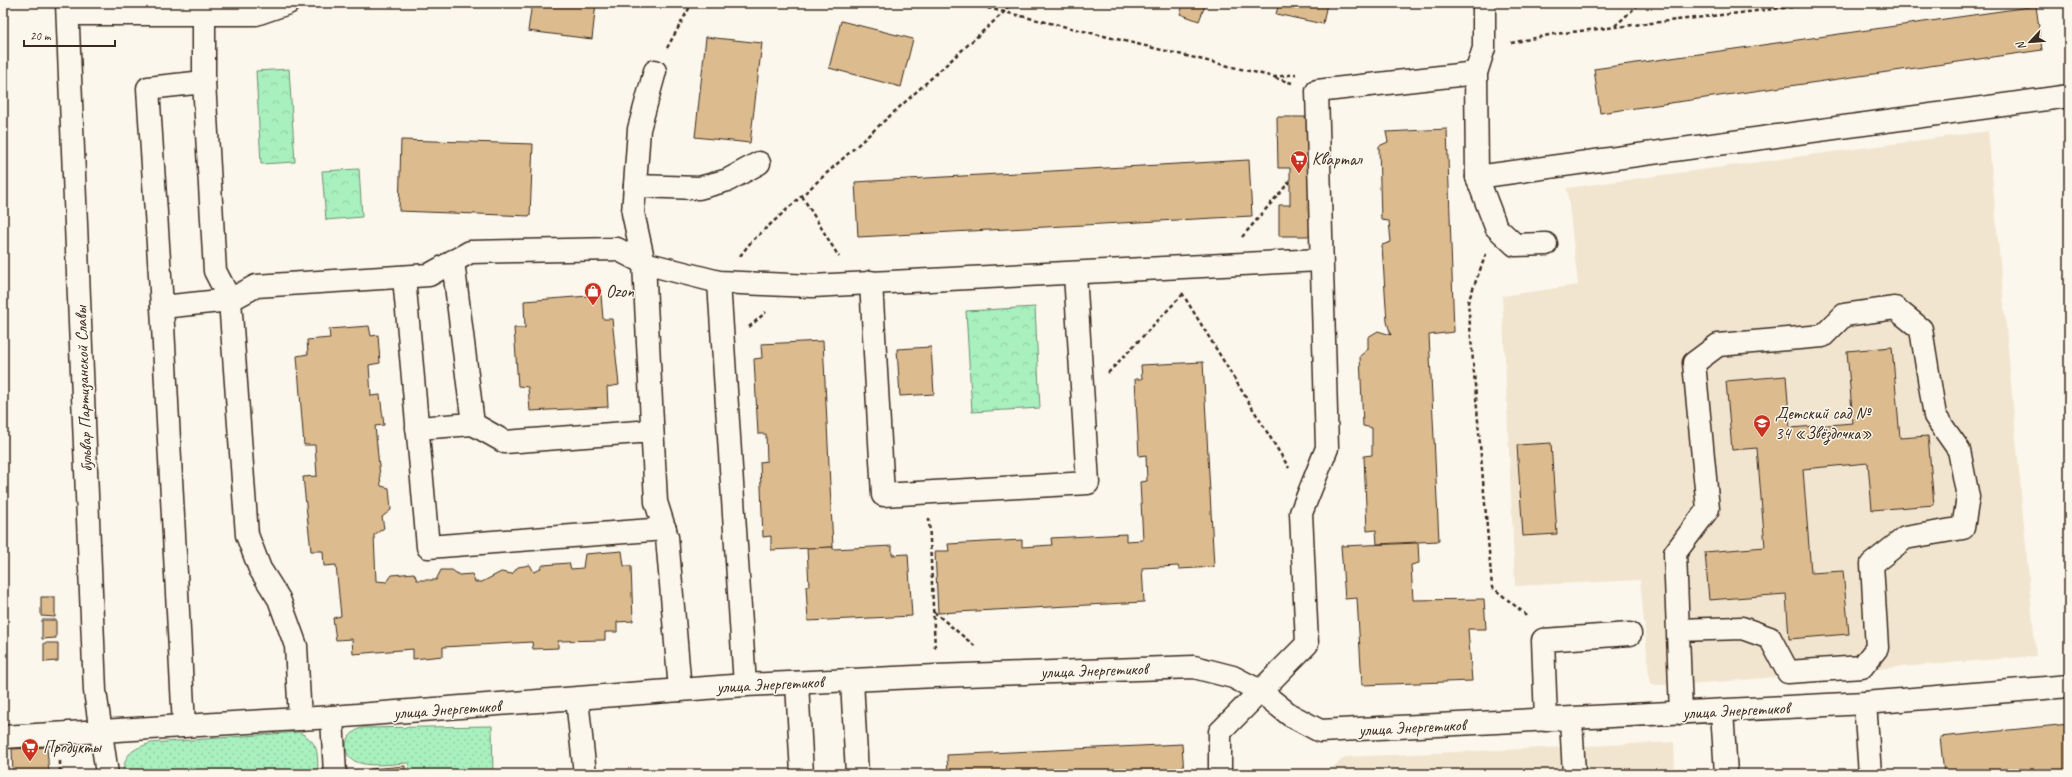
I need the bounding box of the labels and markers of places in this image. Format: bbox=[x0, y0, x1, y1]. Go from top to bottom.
supermarket icon: Квартал bbox=[1289, 149, 1309, 174]
place label: Квартал bbox=[1312, 149, 1363, 170]
shop icon: Ozon bbox=[583, 281, 603, 306]
place label: Ozon bbox=[606, 281, 634, 302]
place label: Детский сад № 34 «Звёздочка» bbox=[1775, 403, 1872, 445]
school or university icon: Детский сад № 34 «Звёздочка» bbox=[1752, 413, 1772, 438]
supermarket icon: Продукты bbox=[20, 737, 40, 762]
place label: Продукты bbox=[43, 737, 103, 758]

